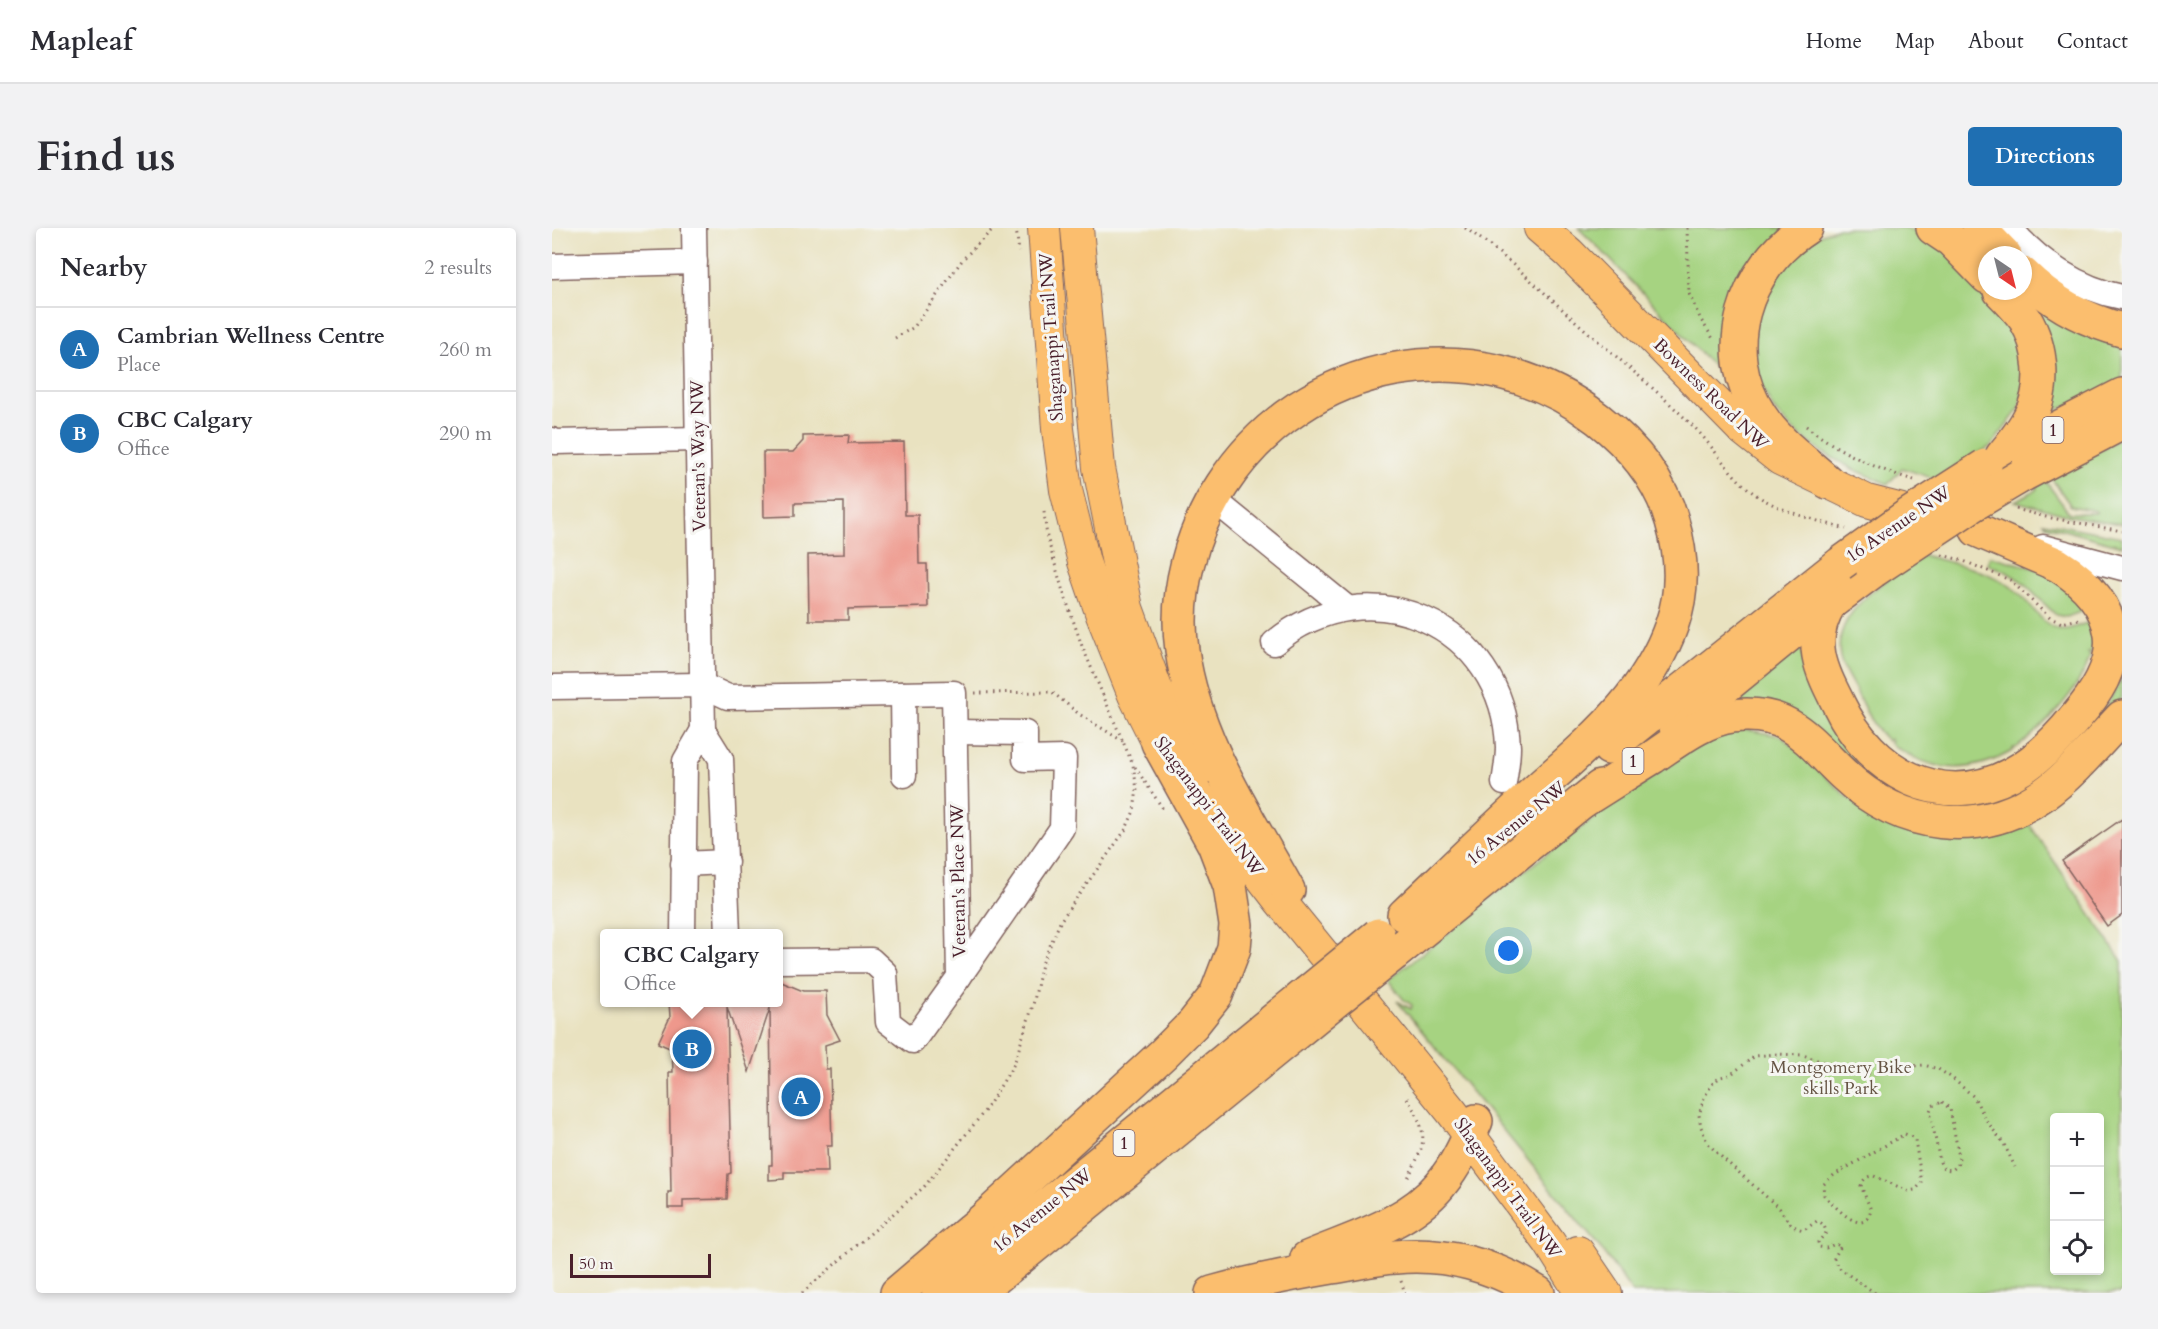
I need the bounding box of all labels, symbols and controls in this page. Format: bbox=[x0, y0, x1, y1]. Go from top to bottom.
text: Mapleaf bbox=[30, 22, 133, 60]
text: Home bbox=[1806, 27, 1862, 56]
text: Map bbox=[1895, 27, 1935, 56]
text: About bbox=[1968, 27, 2024, 56]
text: Contact bbox=[2057, 27, 2128, 56]
button: Directions bbox=[1968, 127, 2122, 186]
text: Find us bbox=[36, 128, 176, 185]
north arrow bbox=[1978, 246, 2032, 300]
text: Nearby bbox=[60, 250, 148, 285]
street label: Shaganappi Trail NW bbox=[1033, 252, 1070, 422]
text: 2 results bbox=[424, 254, 492, 281]
text: Cambrian Wellness Centre bbox=[117, 321, 385, 351]
street label: Bowness Road NW bbox=[1648, 333, 1774, 456]
text: A bbox=[72, 336, 87, 363]
text: 260 m bbox=[439, 336, 492, 363]
text: Place bbox=[117, 351, 161, 378]
street label: Veteran's Way NW bbox=[685, 380, 712, 532]
text: CBC Calgary bbox=[117, 405, 253, 435]
road number: 1 bbox=[2042, 417, 2064, 443]
text: B bbox=[72, 420, 87, 447]
text: 290 m bbox=[439, 420, 492, 447]
text: Office bbox=[117, 435, 170, 462]
street label: 16 Avenue NW bbox=[1841, 480, 1956, 569]
street label: Shaganappi Trail NW bbox=[1148, 731, 1269, 881]
road number: 1 bbox=[1622, 748, 1644, 774]
street label: 16 Avenue NW bbox=[1461, 775, 1572, 871]
street label: Veteran's Place NW bbox=[945, 804, 972, 958]
popup bbox=[600, 929, 783, 1007]
your location bbox=[1494, 936, 1523, 965]
text: CBC Calgary bbox=[624, 940, 759, 970]
text: Office bbox=[624, 970, 676, 997]
pin: B bbox=[672, 1026, 712, 1072]
park label: Montgomery Bike skills Park bbox=[1770, 1055, 1912, 1101]
pin: A bbox=[782, 1074, 820, 1120]
street label: Shaganappi Trail NW bbox=[1448, 1113, 1567, 1264]
map controls bbox=[2050, 1113, 2104, 1275]
button: + bbox=[2050, 1113, 2104, 1167]
road number: 1 bbox=[1114, 1130, 1134, 1156]
street label: 16 Avenue NW bbox=[987, 1162, 1098, 1258]
button: − bbox=[2050, 1167, 2104, 1221]
button: locate bbox=[2050, 1221, 2104, 1275]
scale bar bbox=[570, 1251, 711, 1278]
text: 50 m bbox=[579, 1253, 613, 1275]

